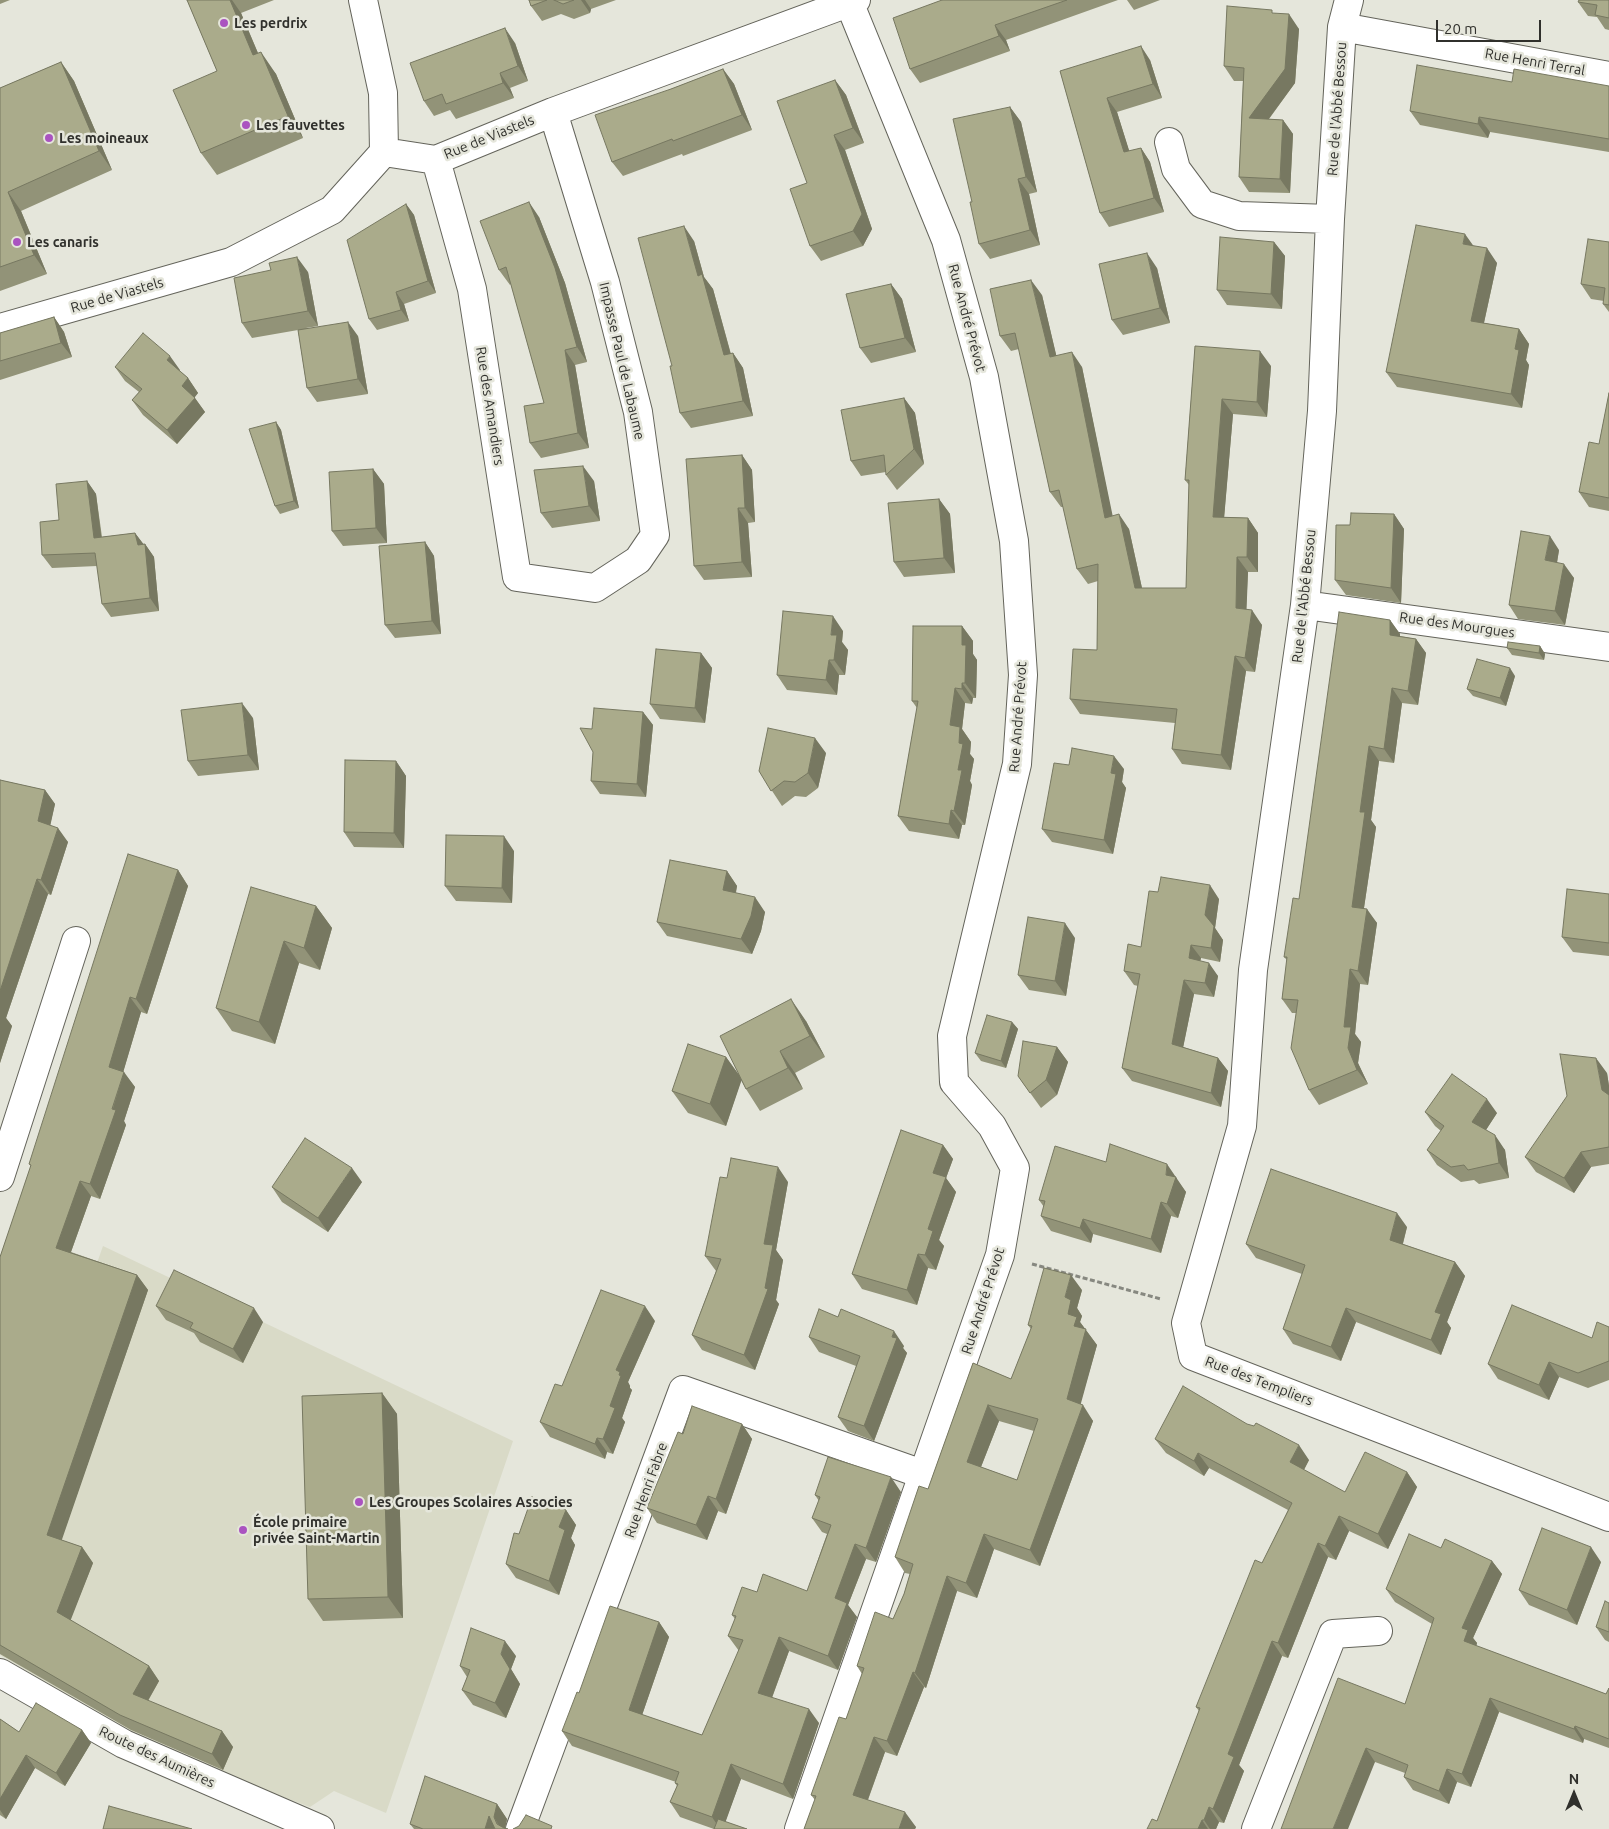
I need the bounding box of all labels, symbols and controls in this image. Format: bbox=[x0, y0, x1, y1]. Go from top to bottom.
scale bar bbox=[1439, 10, 1544, 42]
place label: Les perdrix bbox=[234, 15, 307, 31]
marker: Les perdrix bbox=[218, 17, 230, 29]
text: 20 m bbox=[1444, 20, 1477, 37]
street label: Rue de l'Abbé Bessou bbox=[1324, 41, 1350, 177]
street label: Rue Henri Terral bbox=[1484, 45, 1586, 79]
street label: Rue de Viastels bbox=[441, 111, 537, 163]
place label: Les fauvettes bbox=[256, 117, 345, 133]
marker: Les fauvettes bbox=[240, 119, 252, 131]
place label: Les moineaux bbox=[59, 130, 149, 146]
marker: Les moineaux bbox=[43, 132, 55, 144]
place label: Les canaris bbox=[27, 234, 99, 250]
marker: Les canaris bbox=[11, 236, 23, 248]
street label: Rue André Prévot bbox=[945, 262, 989, 374]
street label: Rue de Viastels bbox=[69, 274, 165, 316]
street label: Impasse Paul de Labaume bbox=[596, 281, 648, 441]
street label: Rue des Amandiers bbox=[472, 345, 508, 467]
street label: Rue de l'Abbé Bessou bbox=[1289, 528, 1319, 664]
street label: Rue des Mourgues bbox=[1398, 609, 1516, 641]
street label: Rue André Prévot bbox=[1006, 661, 1030, 773]
street label: Rue André Prévot bbox=[958, 1246, 1008, 1356]
street label: Rue des Templiers bbox=[1203, 1353, 1315, 1409]
street label: Rue Henri Fabre bbox=[621, 1440, 671, 1540]
place label: Les Groupes Scolaires Associes bbox=[369, 1494, 573, 1510]
marker: Les Groupes Scolaires Associes bbox=[353, 1496, 365, 1508]
place label: École primaire privée Saint-Martin bbox=[253, 1514, 380, 1546]
marker: École primaire privée Saint-Martin bbox=[237, 1524, 249, 1536]
street label: Route des Aumières bbox=[96, 1723, 218, 1791]
north arrow bbox=[1549, 1769, 1599, 1819]
text: N bbox=[1569, 1771, 1579, 1787]

